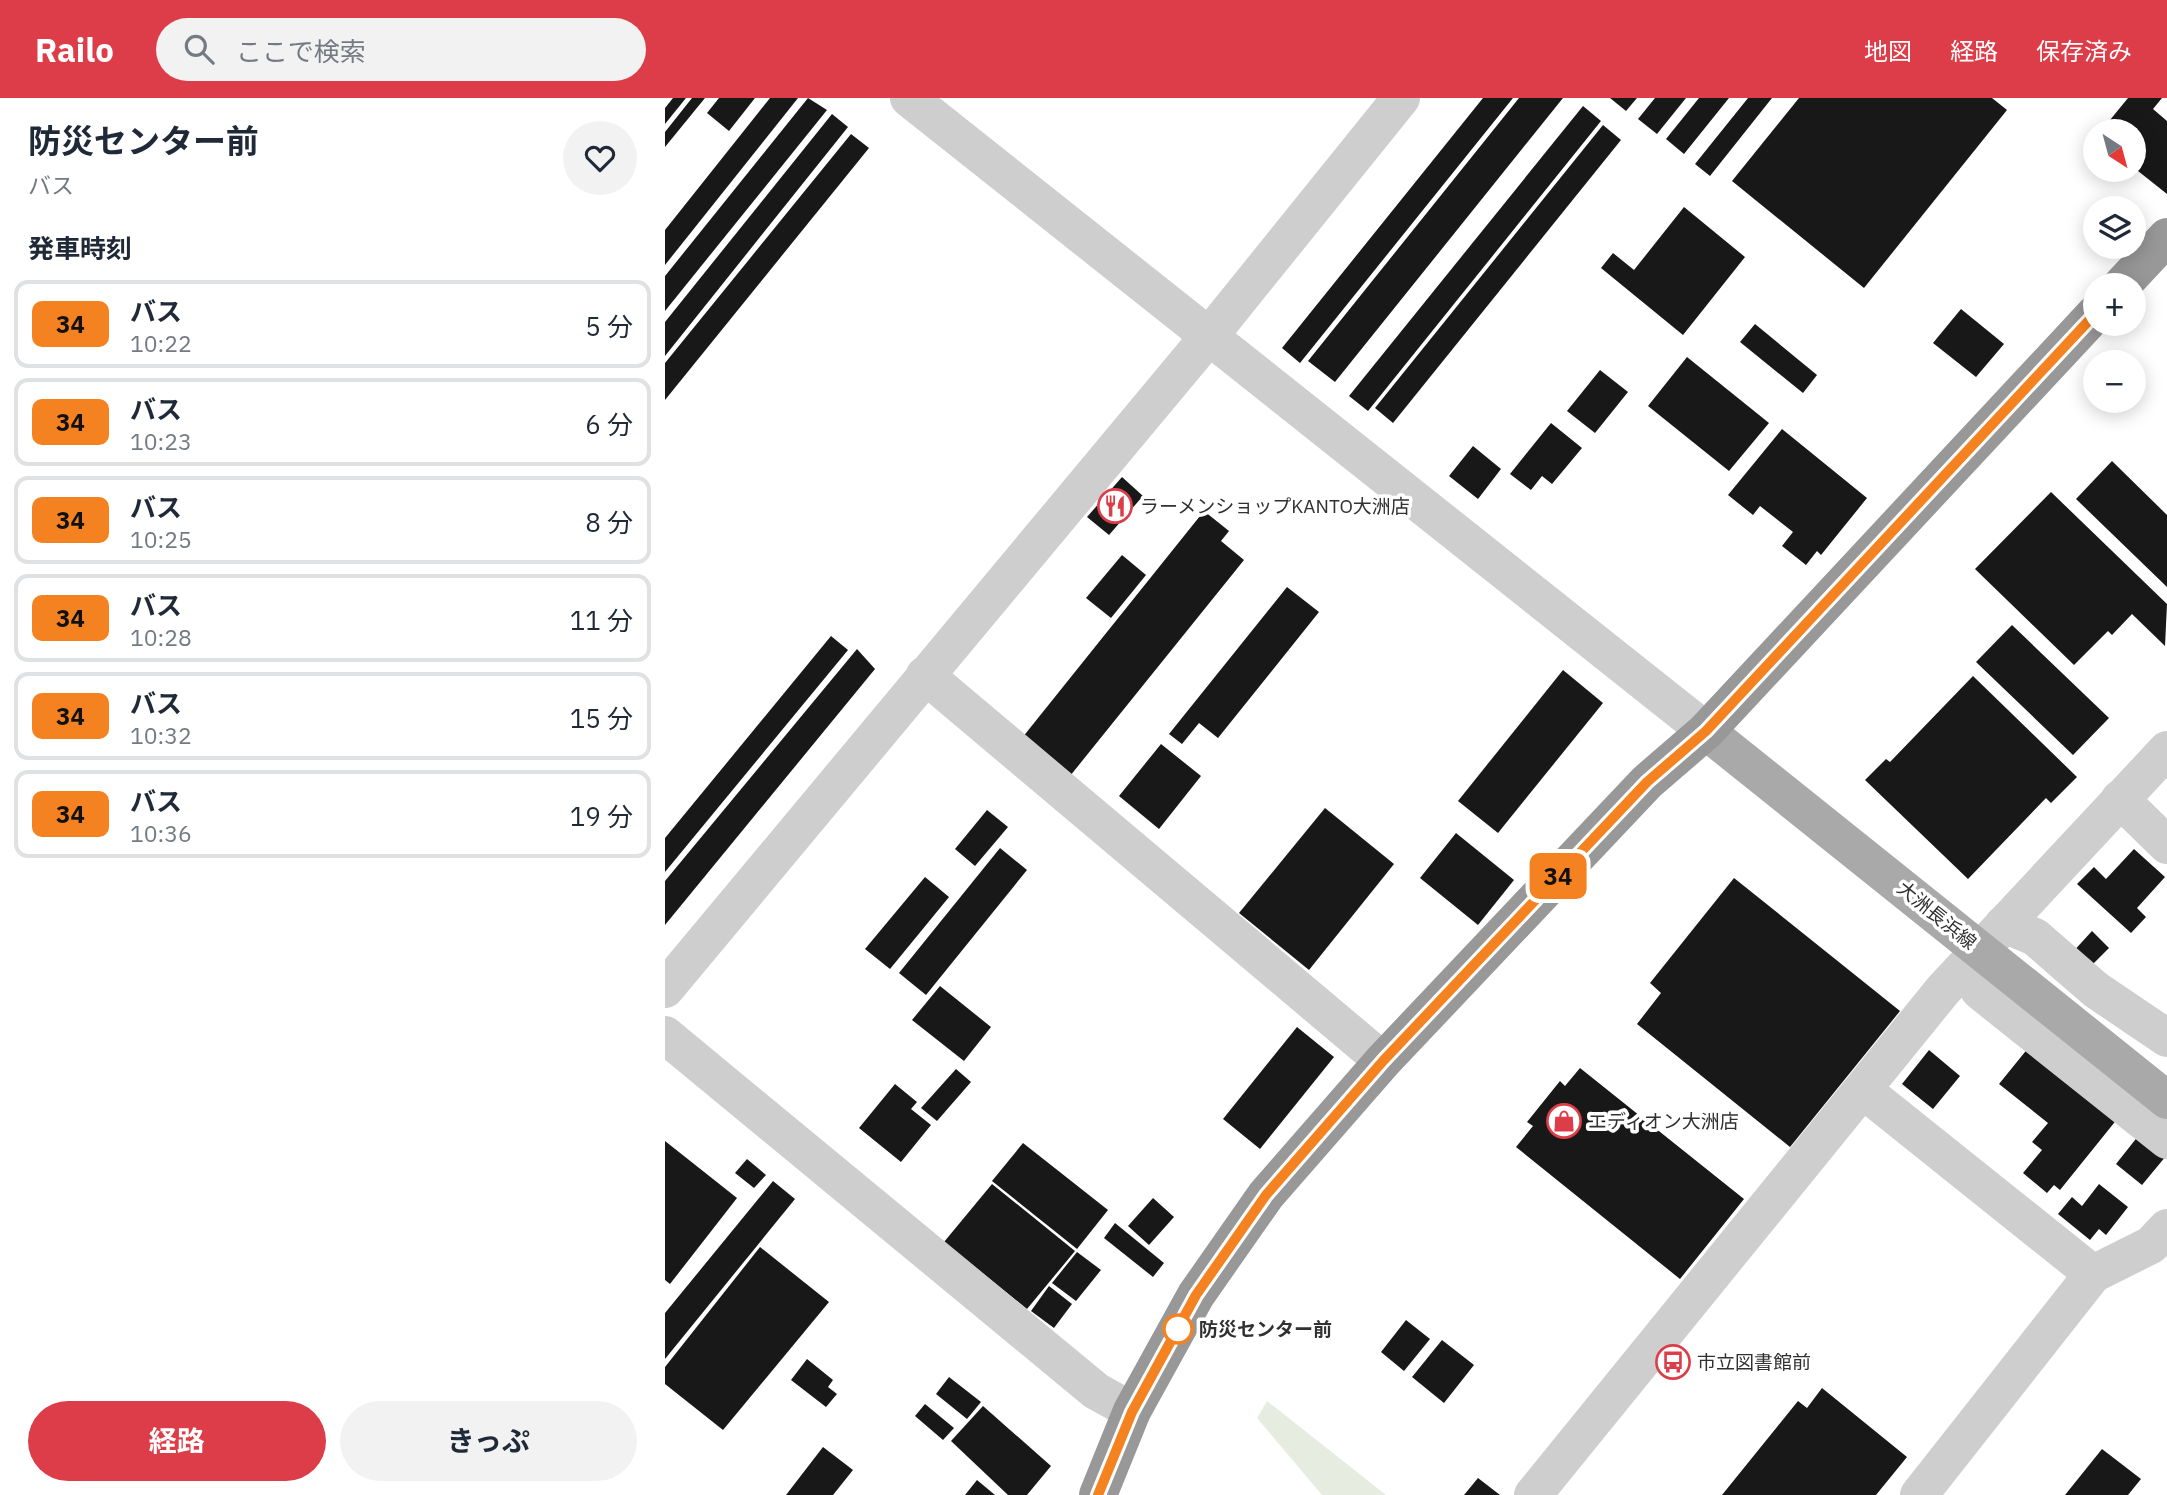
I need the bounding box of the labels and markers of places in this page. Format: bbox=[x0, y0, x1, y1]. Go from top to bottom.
restaurant icon: ラーメンショップKANTO大洲店 bbox=[1096, 487, 1134, 525]
place label: ラーメンショップKANTO大洲店 bbox=[1140, 494, 1410, 518]
shop icon: エディオン大洲店 bbox=[1545, 1102, 1583, 1140]
place label: エディオン大洲店 bbox=[1588, 1109, 1739, 1133]
marker: 防災センター前 bbox=[1163, 1314, 1193, 1344]
place label: 防災センター前 bbox=[1199, 1317, 1332, 1341]
bus stop icon: 市立図書館前 bbox=[1654, 1343, 1692, 1381]
place label: 市立図書館前 bbox=[1697, 1350, 1811, 1374]

